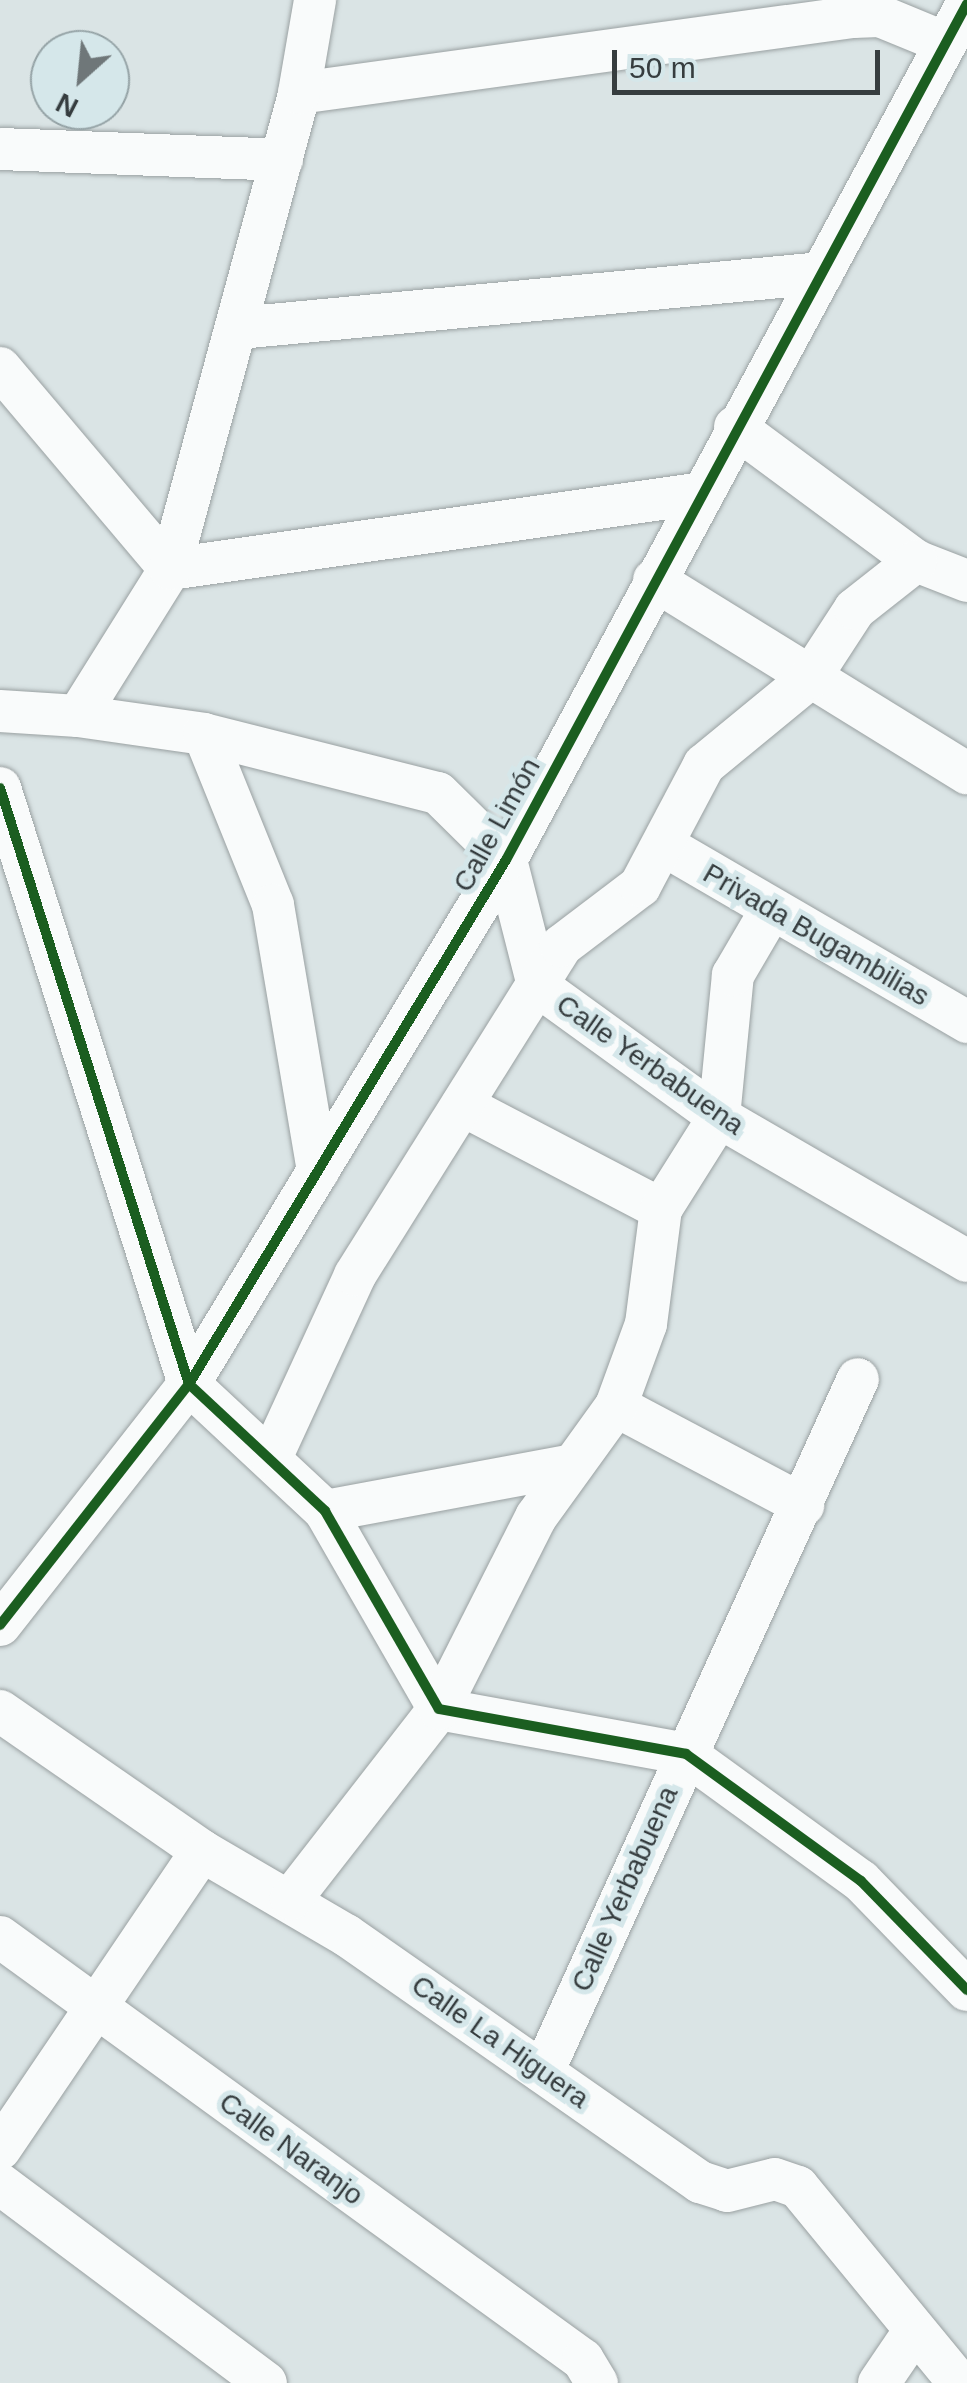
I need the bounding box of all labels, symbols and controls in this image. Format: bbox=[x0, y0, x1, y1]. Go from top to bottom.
north arrow bbox=[30, 30, 130, 130]
scale bar bbox=[617, 30, 884, 92]
text: 50 m bbox=[629, 51, 696, 84]
text: N bbox=[51, 87, 83, 124]
street label: Calle Limón bbox=[446, 752, 548, 898]
street label: Privada Bugambilias bbox=[697, 857, 935, 1013]
street label: Calle Yerbabuena bbox=[550, 988, 750, 1142]
street label: Calle Yerbabuena bbox=[565, 1781, 685, 1997]
street label: Calle La Higuera bbox=[405, 1968, 595, 2116]
street label: Calle Naranjo bbox=[213, 2086, 369, 2212]

